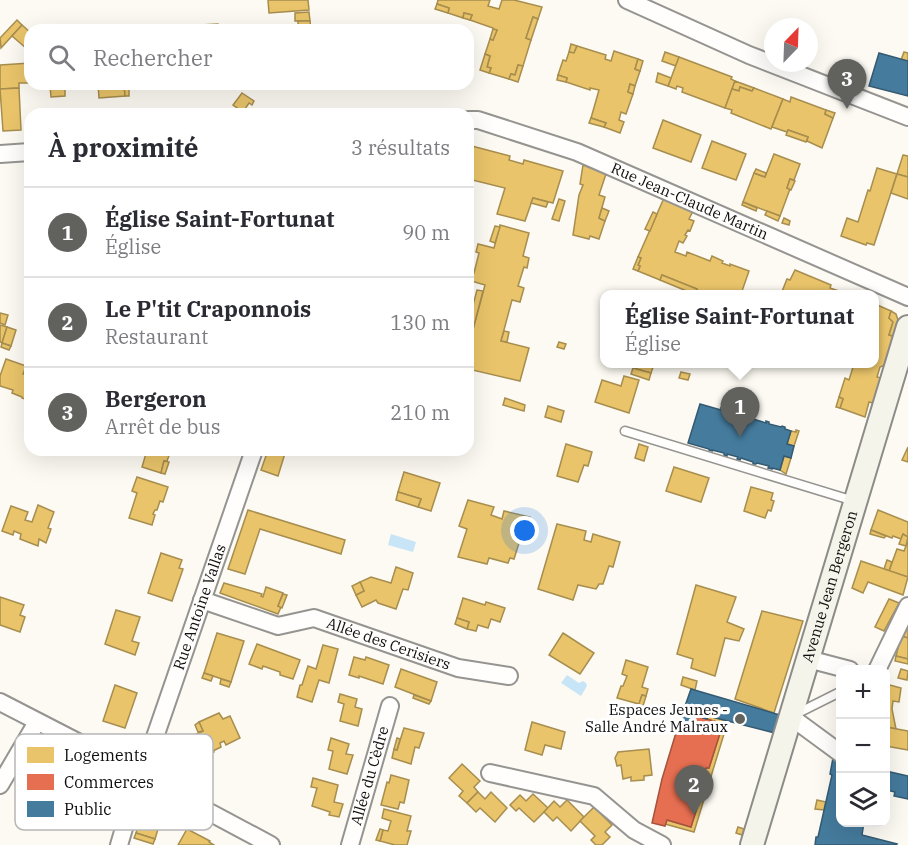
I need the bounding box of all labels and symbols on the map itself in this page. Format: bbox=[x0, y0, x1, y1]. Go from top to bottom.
north arrow bbox=[764, 18, 818, 72]
pin: 3 bbox=[828, 60, 866, 109]
street label: Rue Jean-Claude Martin bbox=[608, 158, 772, 244]
pin: 1 bbox=[720, 388, 760, 437]
street label: Avenue Jean Bergeron bbox=[797, 508, 861, 665]
your location bbox=[510, 516, 539, 545]
street label: Rue Antoine Vallas bbox=[169, 541, 230, 672]
street label: Allée des Cerisiers bbox=[324, 613, 453, 674]
place label: Espaces Jeunes - Salle André Malraux bbox=[585, 700, 728, 736]
marker: Espaces Jeunes - Salle André Malraux bbox=[733, 712, 747, 726]
street label: Allée du Cèdre bbox=[346, 724, 393, 827]
legend bbox=[15, 734, 213, 830]
text: Logements bbox=[64, 745, 147, 765]
pin: 2 bbox=[674, 766, 714, 815]
text: Commerces bbox=[64, 772, 154, 792]
text: Public bbox=[64, 799, 112, 819]

